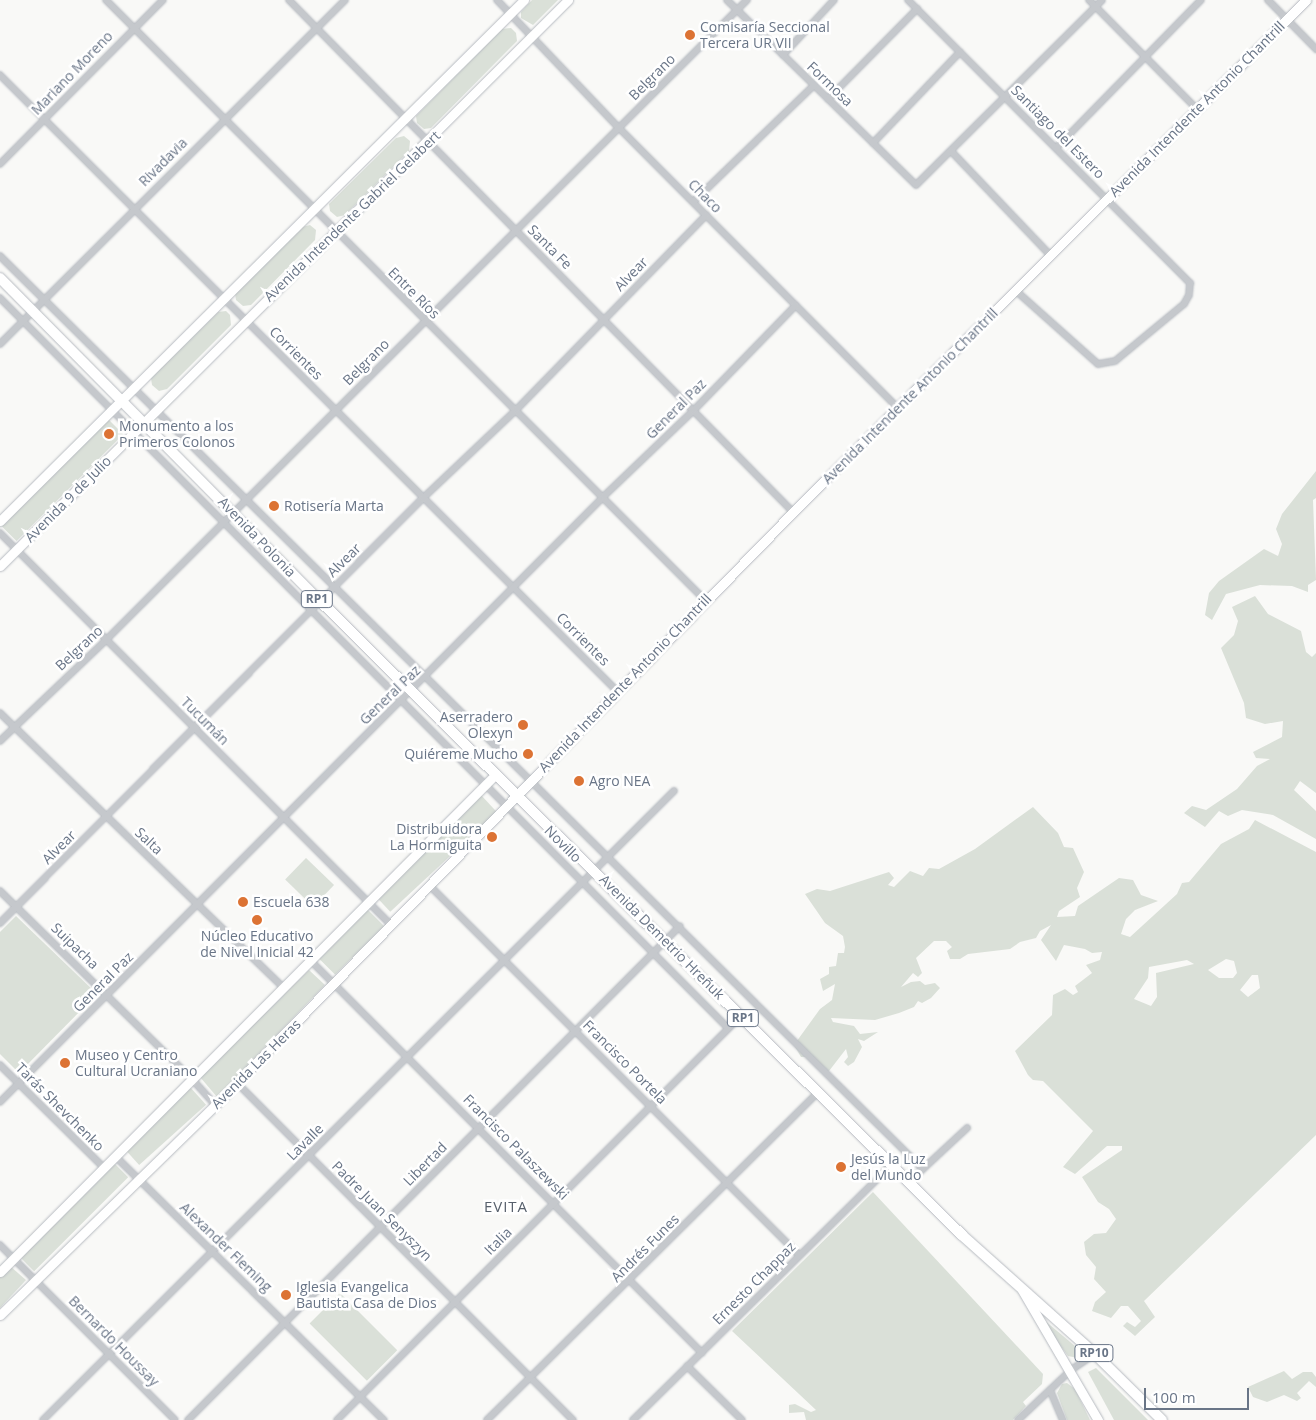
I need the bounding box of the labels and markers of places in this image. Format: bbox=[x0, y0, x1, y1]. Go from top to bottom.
place label: Comisaría Seccional Tercera UR VII bbox=[700, 19, 830, 52]
marker: Comisaría Seccional Tercera UR VII bbox=[684, 29, 696, 41]
place label: Monumento a los Primeros Colonos bbox=[119, 418, 235, 451]
marker: Monumento a los Primeros Colonos bbox=[103, 428, 115, 440]
place label: Rotisería Marta bbox=[284, 498, 384, 514]
marker: Rotisería Marta bbox=[268, 500, 280, 512]
place label: Aserradero Olexyn bbox=[440, 709, 513, 742]
marker: Aserradero Olexyn bbox=[517, 719, 529, 731]
place label: Quiéreme Mucho bbox=[404, 746, 518, 762]
marker: Quiéreme Mucho bbox=[522, 748, 534, 760]
place label: Agro NEA bbox=[589, 773, 650, 789]
marker: Agro NEA bbox=[573, 775, 585, 787]
place label: Distribuidora La Hormiguita bbox=[390, 821, 482, 854]
marker: Distribuidora La Hormiguita bbox=[486, 831, 498, 843]
place label: Escuela 638 bbox=[253, 894, 330, 910]
marker: Escuela 638 bbox=[237, 896, 249, 908]
marker: Núcleo Educativo de Nivel Inicial 42 bbox=[251, 914, 263, 926]
place label: Núcleo Educativo de Nivel Inicial 42 bbox=[200, 928, 314, 960]
place label: Museo y Centro Cultural Ucraniano bbox=[75, 1047, 198, 1080]
marker: Museo y Centro Cultural Ucraniano bbox=[59, 1057, 71, 1069]
place label: Jesús la Luz del Mundo bbox=[851, 1151, 926, 1184]
marker: Jesús la Luz del Mundo bbox=[835, 1161, 847, 1173]
place label: Iglesia Evangelica Bautista Casa de Dios bbox=[296, 1279, 437, 1311]
marker: Iglesia Evangelica Bautista Casa de Dios bbox=[280, 1289, 292, 1301]

